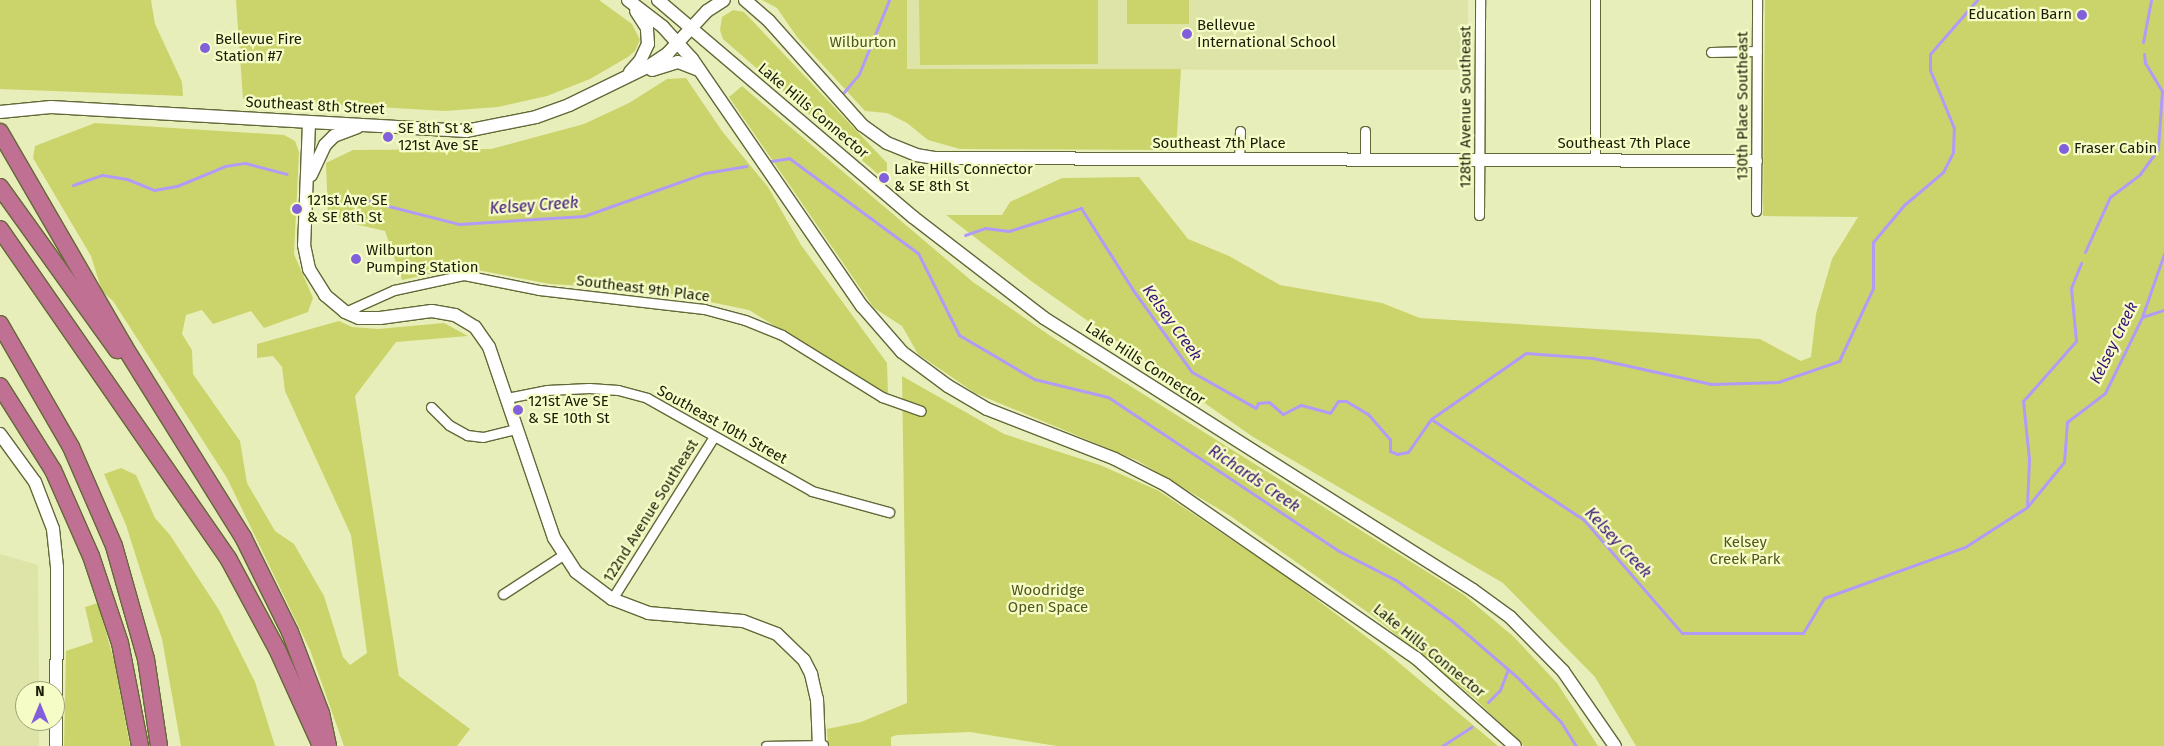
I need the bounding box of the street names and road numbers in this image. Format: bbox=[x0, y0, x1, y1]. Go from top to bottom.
street label: 128th Avenue Southeast bbox=[1457, 26, 1475, 188]
street label: 130th Place Southeast bbox=[1734, 32, 1752, 180]
street label: Lake Hills Connector bbox=[754, 59, 872, 163]
street label: Southeast 8th Street bbox=[245, 93, 385, 119]
street label: Southeast 7th Place bbox=[1152, 135, 1286, 153]
street label: Southeast 7th Place bbox=[1557, 135, 1691, 153]
street label: Southeast 9th Place bbox=[575, 272, 711, 306]
street label: Lake Hills Connector bbox=[1082, 319, 1208, 409]
street label: Southeast 10th Street bbox=[654, 382, 790, 468]
street label: 122nd Avenue Southeast bbox=[600, 436, 702, 586]
street label: Lake Hills Connector bbox=[1369, 600, 1489, 702]

